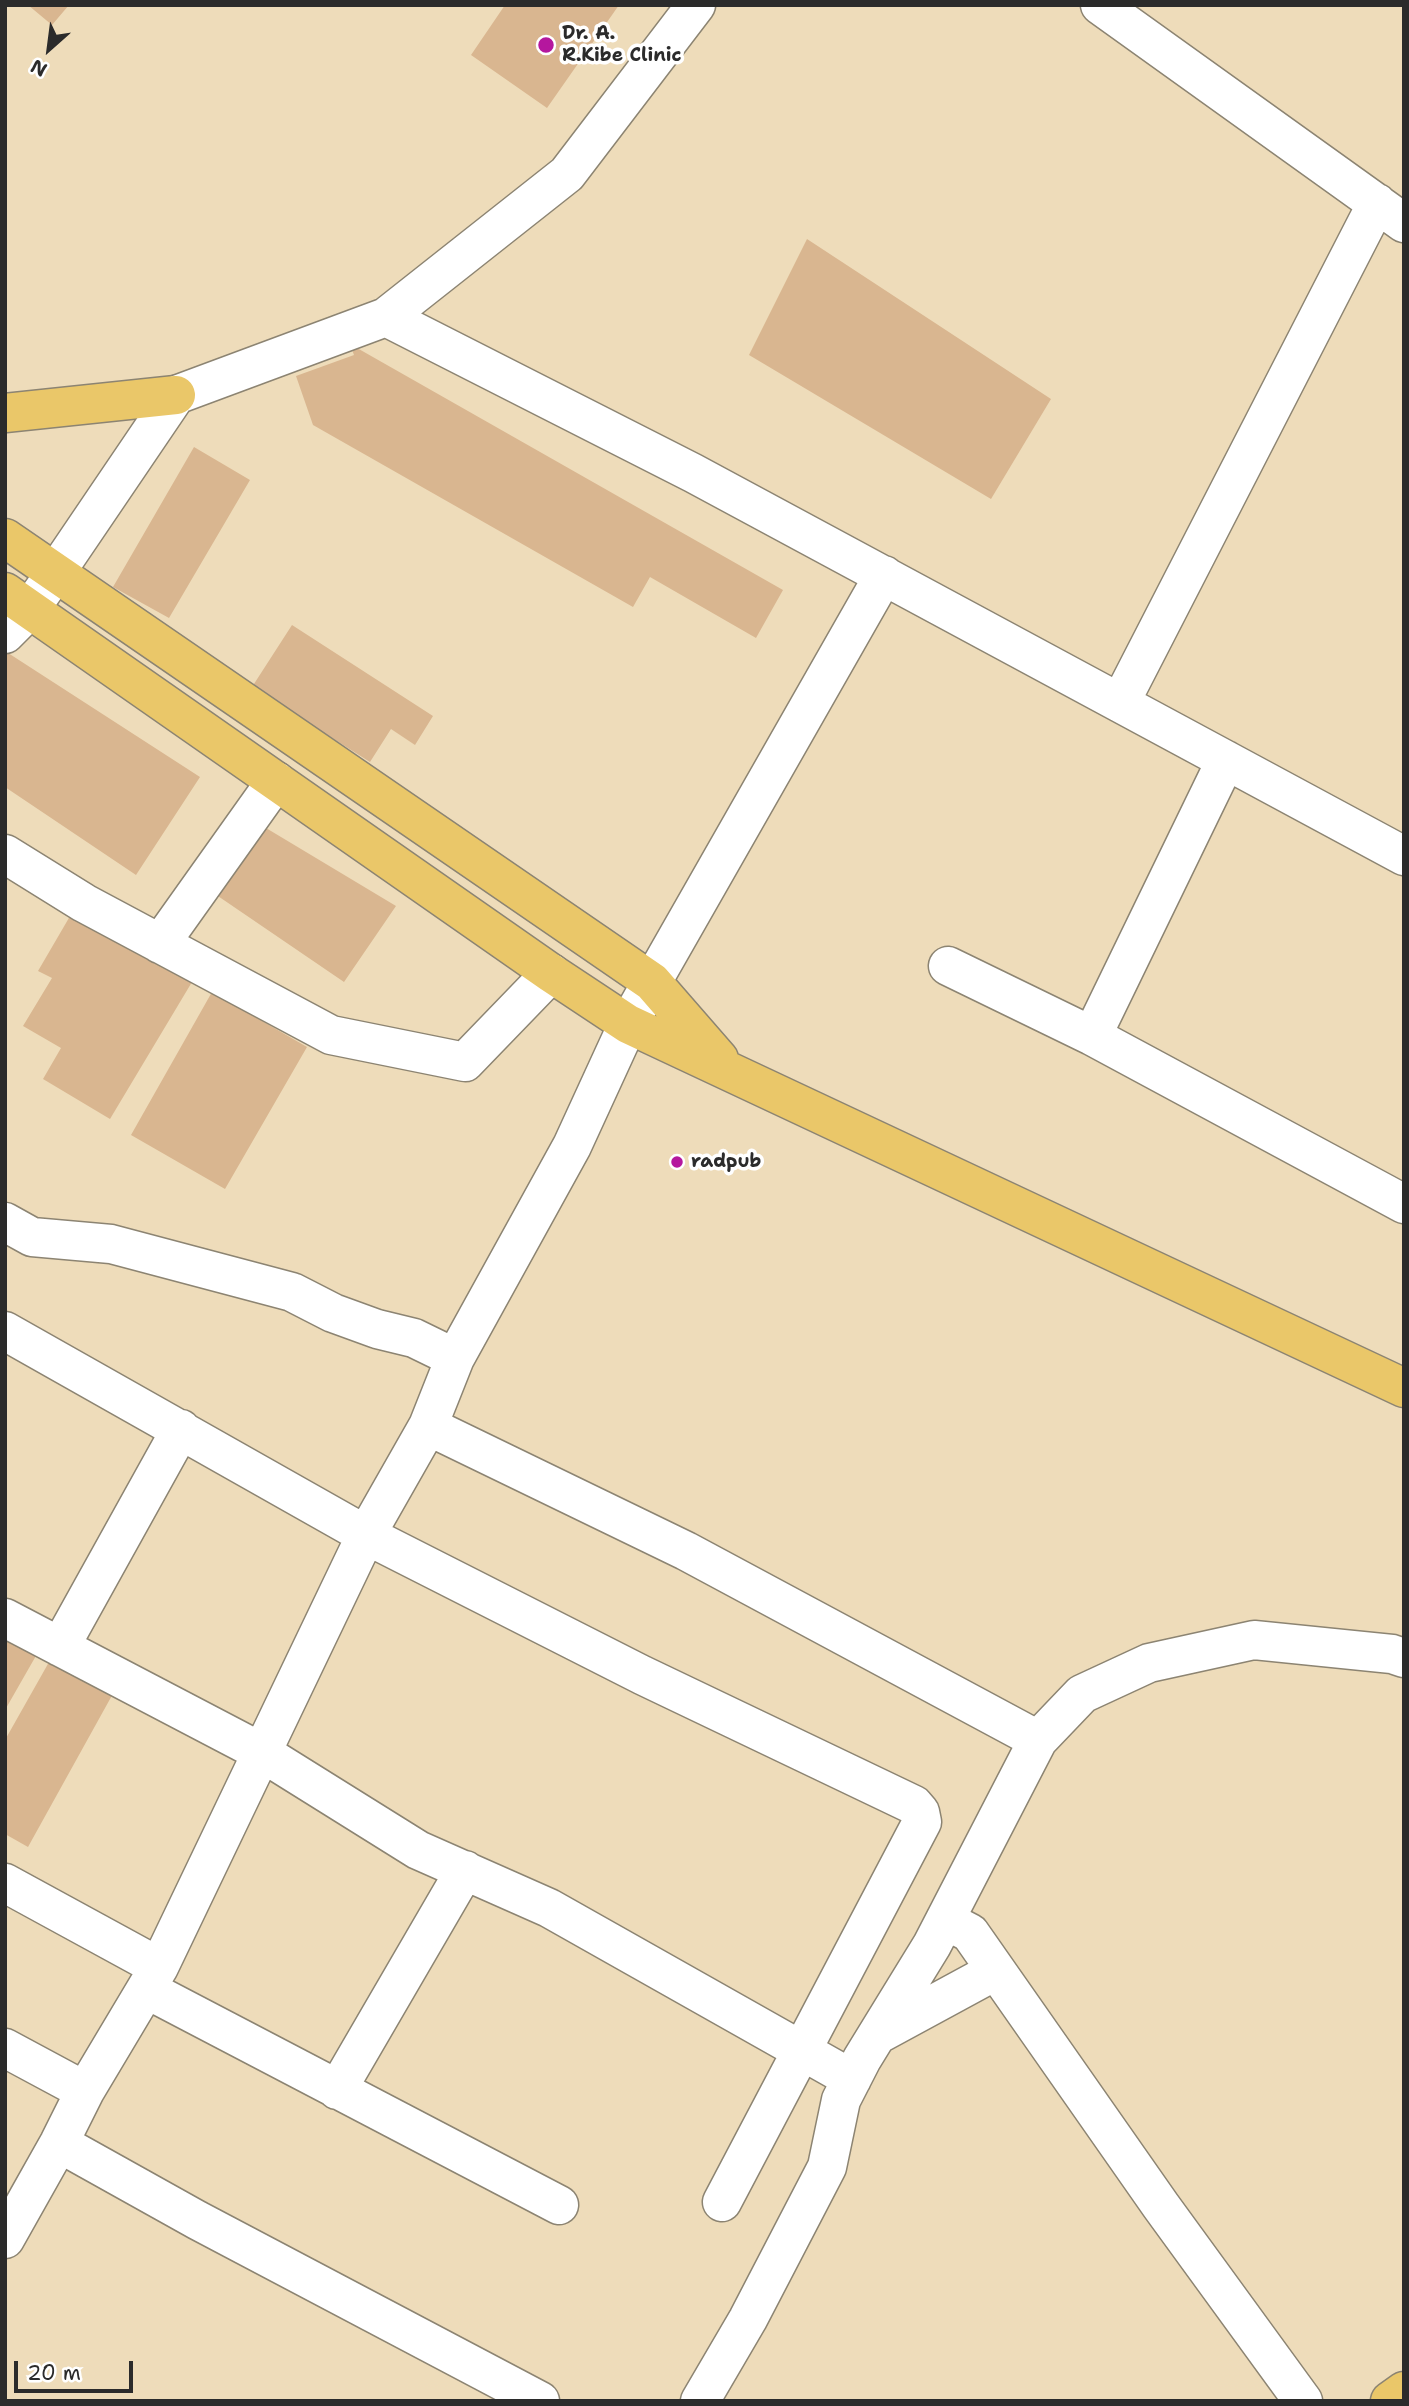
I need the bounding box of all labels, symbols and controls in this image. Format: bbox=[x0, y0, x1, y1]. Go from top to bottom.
north arrow bbox=[14, 14, 84, 84]
place label: Dr. A. R.Kibe Clinic bbox=[562, 23, 682, 67]
marker: Dr. A. R.Kibe Clinic bbox=[536, 35, 556, 55]
text: N bbox=[26, 53, 51, 83]
place label: radpub bbox=[691, 1151, 761, 1173]
marker: radpub bbox=[669, 1154, 685, 1170]
scale bar bbox=[18, 2346, 136, 2390]
text: 20 m bbox=[27, 2359, 81, 2387]

